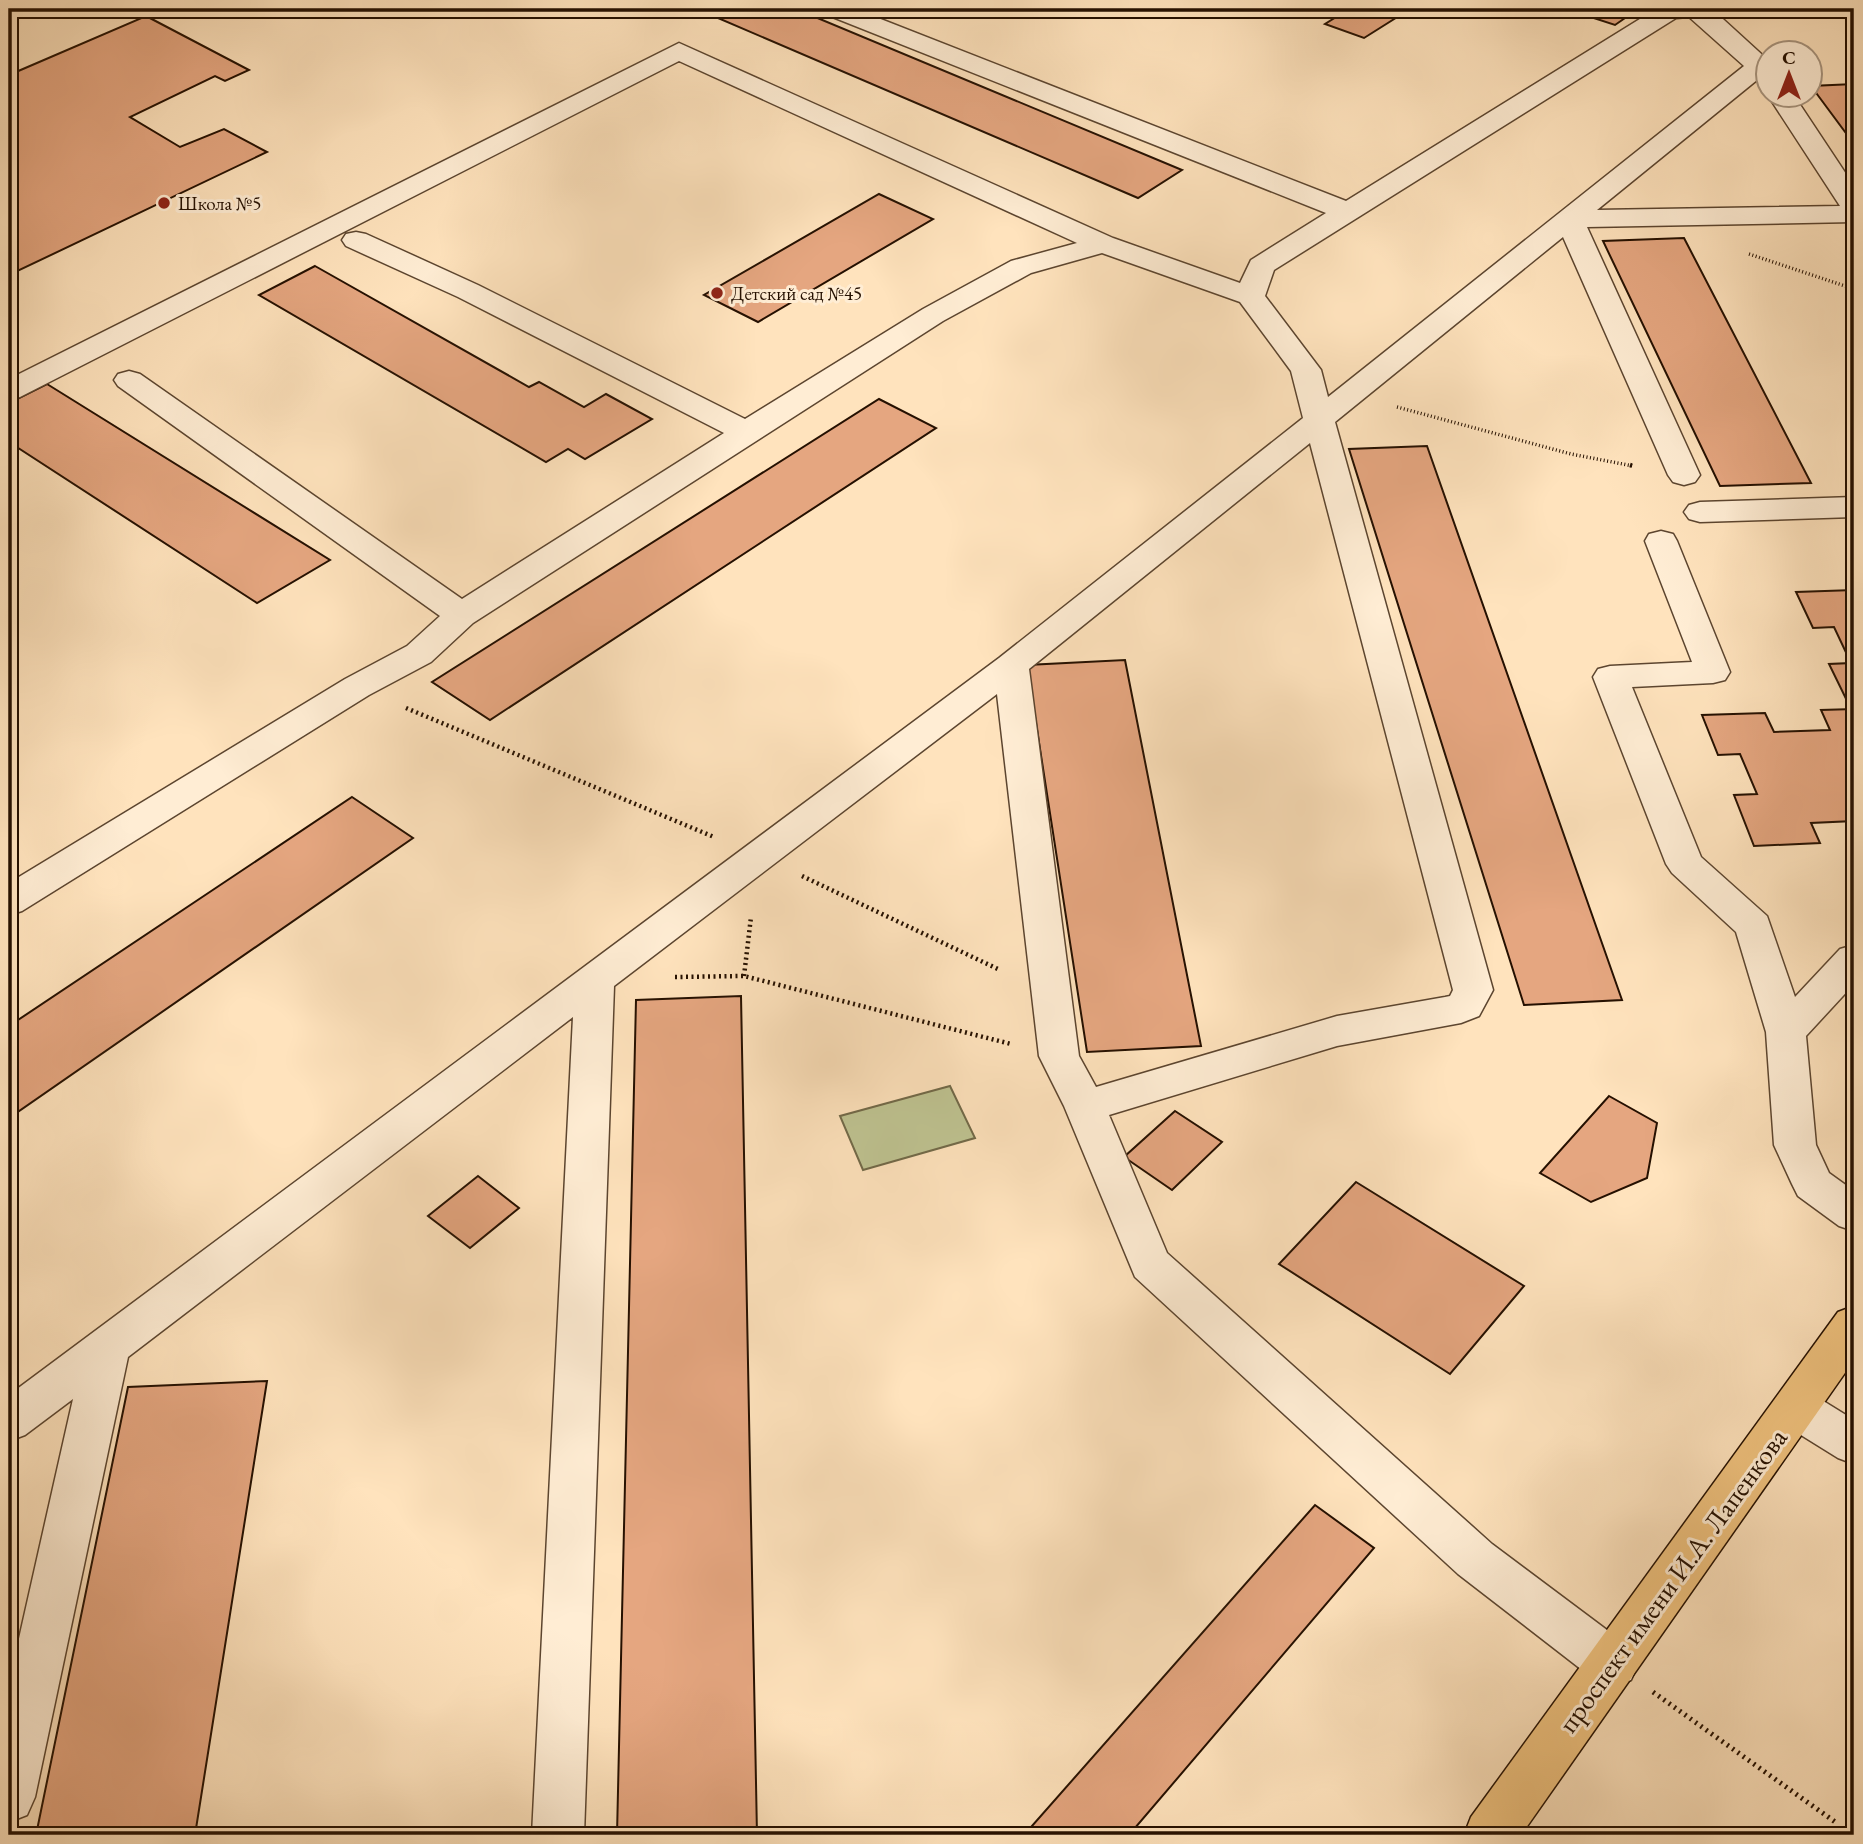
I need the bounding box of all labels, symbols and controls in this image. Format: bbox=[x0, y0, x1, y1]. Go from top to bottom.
north arrow bbox=[1755, 38, 1825, 108]
text: С bbox=[1782, 45, 1796, 70]
place label: Школа №5 bbox=[178, 191, 261, 216]
marker: Школа №5 bbox=[156, 195, 172, 211]
place label: Детский сад №45 bbox=[731, 281, 862, 306]
marker: Детский сад №45 bbox=[709, 285, 725, 301]
street label: проспект имени И.А. Лапенкова bbox=[1549, 1420, 1795, 1739]

